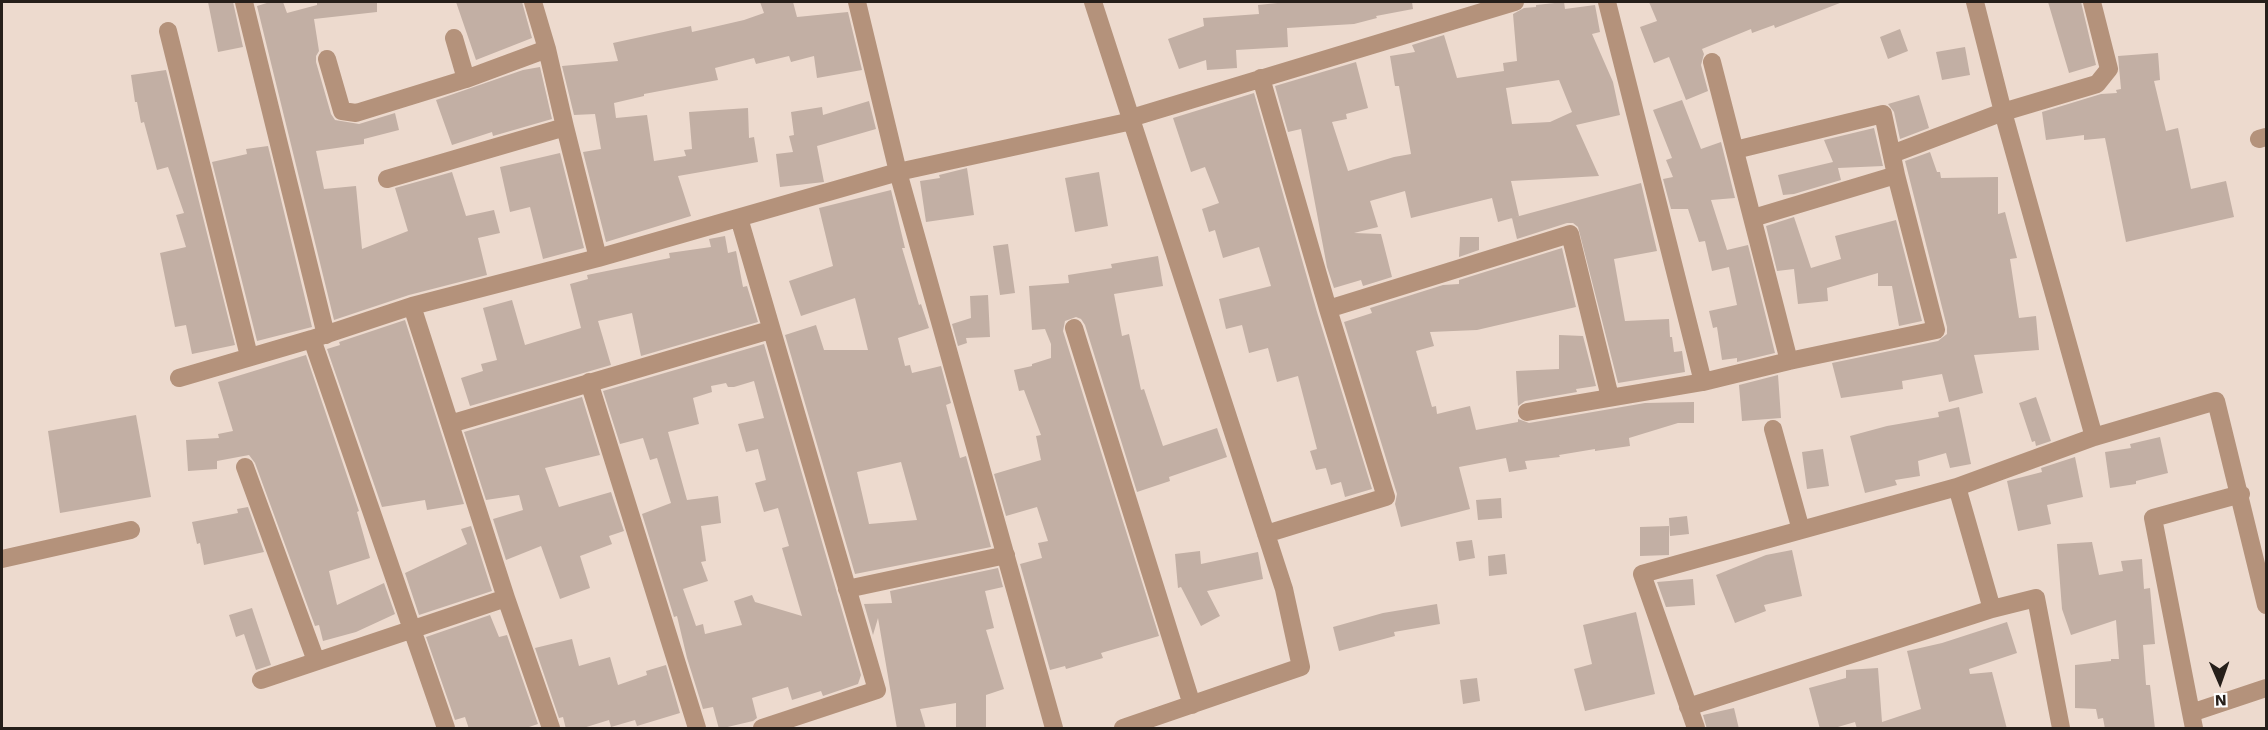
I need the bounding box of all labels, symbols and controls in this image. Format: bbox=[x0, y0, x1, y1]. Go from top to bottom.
north arrow bbox=[2190, 652, 2250, 712]
text: N bbox=[2214, 691, 2227, 710]

